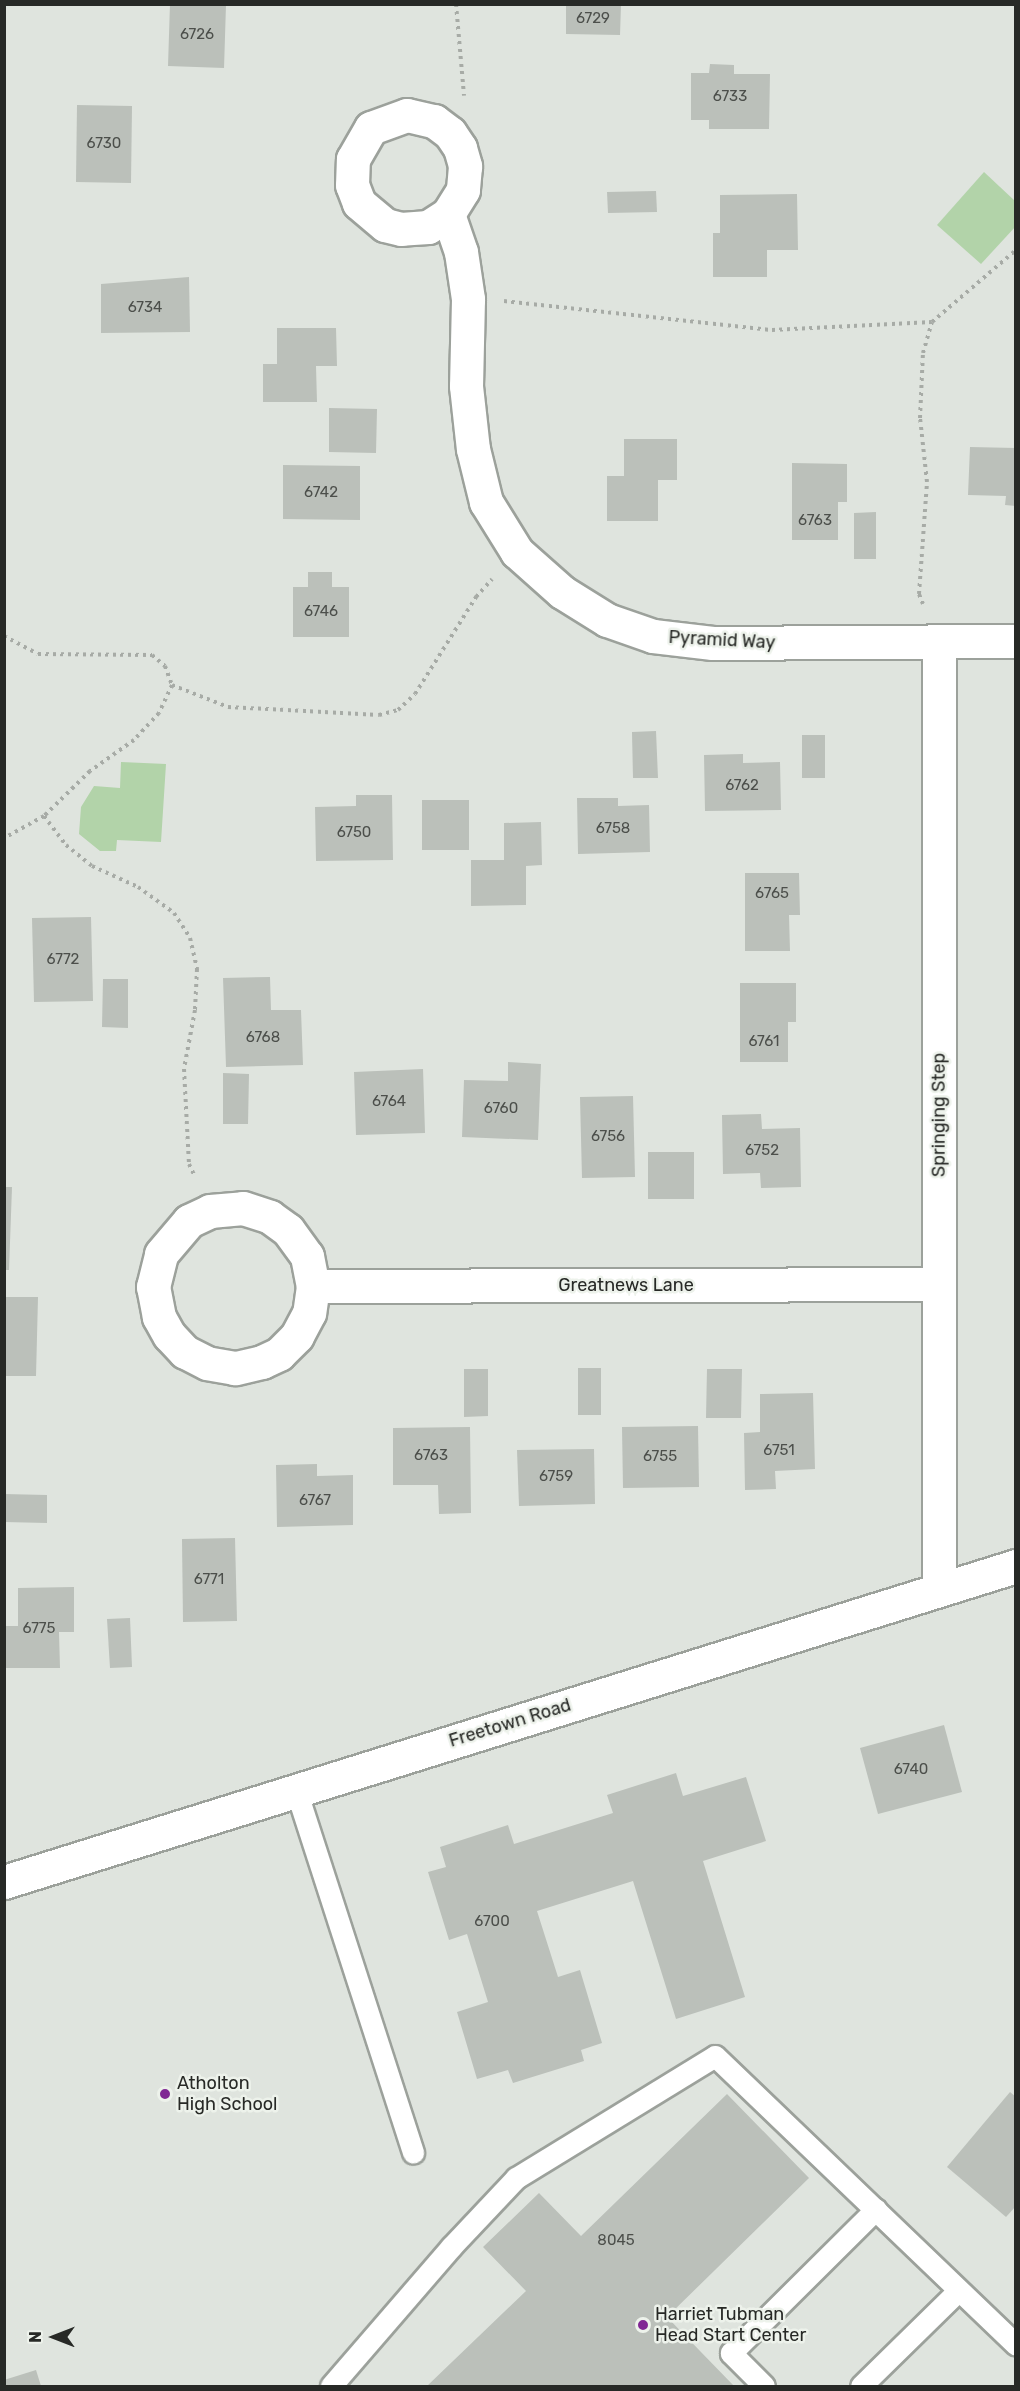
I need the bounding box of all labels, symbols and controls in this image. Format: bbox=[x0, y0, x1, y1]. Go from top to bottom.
house number: 6729 bbox=[576, 10, 610, 28]
house number: 6726 bbox=[180, 26, 214, 44]
house number: 6733 bbox=[713, 88, 747, 106]
house number: 6730 bbox=[87, 135, 121, 153]
house number: 6734 bbox=[128, 299, 162, 317]
house number: 6742 bbox=[304, 484, 338, 502]
house number: 6763 bbox=[798, 512, 832, 530]
house number: 6746 bbox=[304, 603, 338, 621]
street label: Pyramid Way bbox=[668, 626, 776, 654]
house number: 6762 bbox=[725, 777, 759, 795]
house number: 6758 bbox=[596, 820, 630, 838]
house number: 6750 bbox=[337, 824, 371, 842]
house number: 6765 bbox=[755, 885, 789, 903]
house number: 6772 bbox=[47, 951, 79, 969]
house number: 6768 bbox=[246, 1029, 280, 1047]
house number: 6761 bbox=[749, 1033, 779, 1051]
street label: Springing Step bbox=[928, 1053, 950, 1177]
house number: 6764 bbox=[372, 1093, 406, 1111]
house number: 6760 bbox=[484, 1100, 518, 1118]
house number: 6756 bbox=[591, 1128, 625, 1146]
house number: 6752 bbox=[745, 1142, 779, 1160]
street label: Greatnews Lane bbox=[558, 1274, 694, 1296]
house number: 6751 bbox=[763, 1442, 795, 1460]
house number: 6763 bbox=[414, 1447, 448, 1465]
house number: 6755 bbox=[643, 1448, 677, 1466]
house number: 6759 bbox=[539, 1468, 573, 1486]
house number: 6767 bbox=[299, 1492, 331, 1510]
house number: 6771 bbox=[194, 1571, 224, 1589]
house number: 6775 bbox=[23, 1620, 55, 1638]
street label: Freetown Road bbox=[446, 1694, 574, 1752]
house number: 6740 bbox=[894, 1761, 928, 1779]
house number: 6700 bbox=[474, 1913, 510, 1931]
place label: Atholton High School bbox=[177, 2073, 277, 2116]
marker: Atholton High School bbox=[158, 2087, 172, 2101]
house number: 8045 bbox=[597, 2232, 635, 2250]
place label: Harriet Tubman Head Start Center bbox=[655, 2304, 806, 2346]
north arrow bbox=[24, 2307, 84, 2367]
marker: Harriet Tubman Head Start Center bbox=[636, 2318, 650, 2332]
text: N bbox=[26, 2331, 45, 2343]

